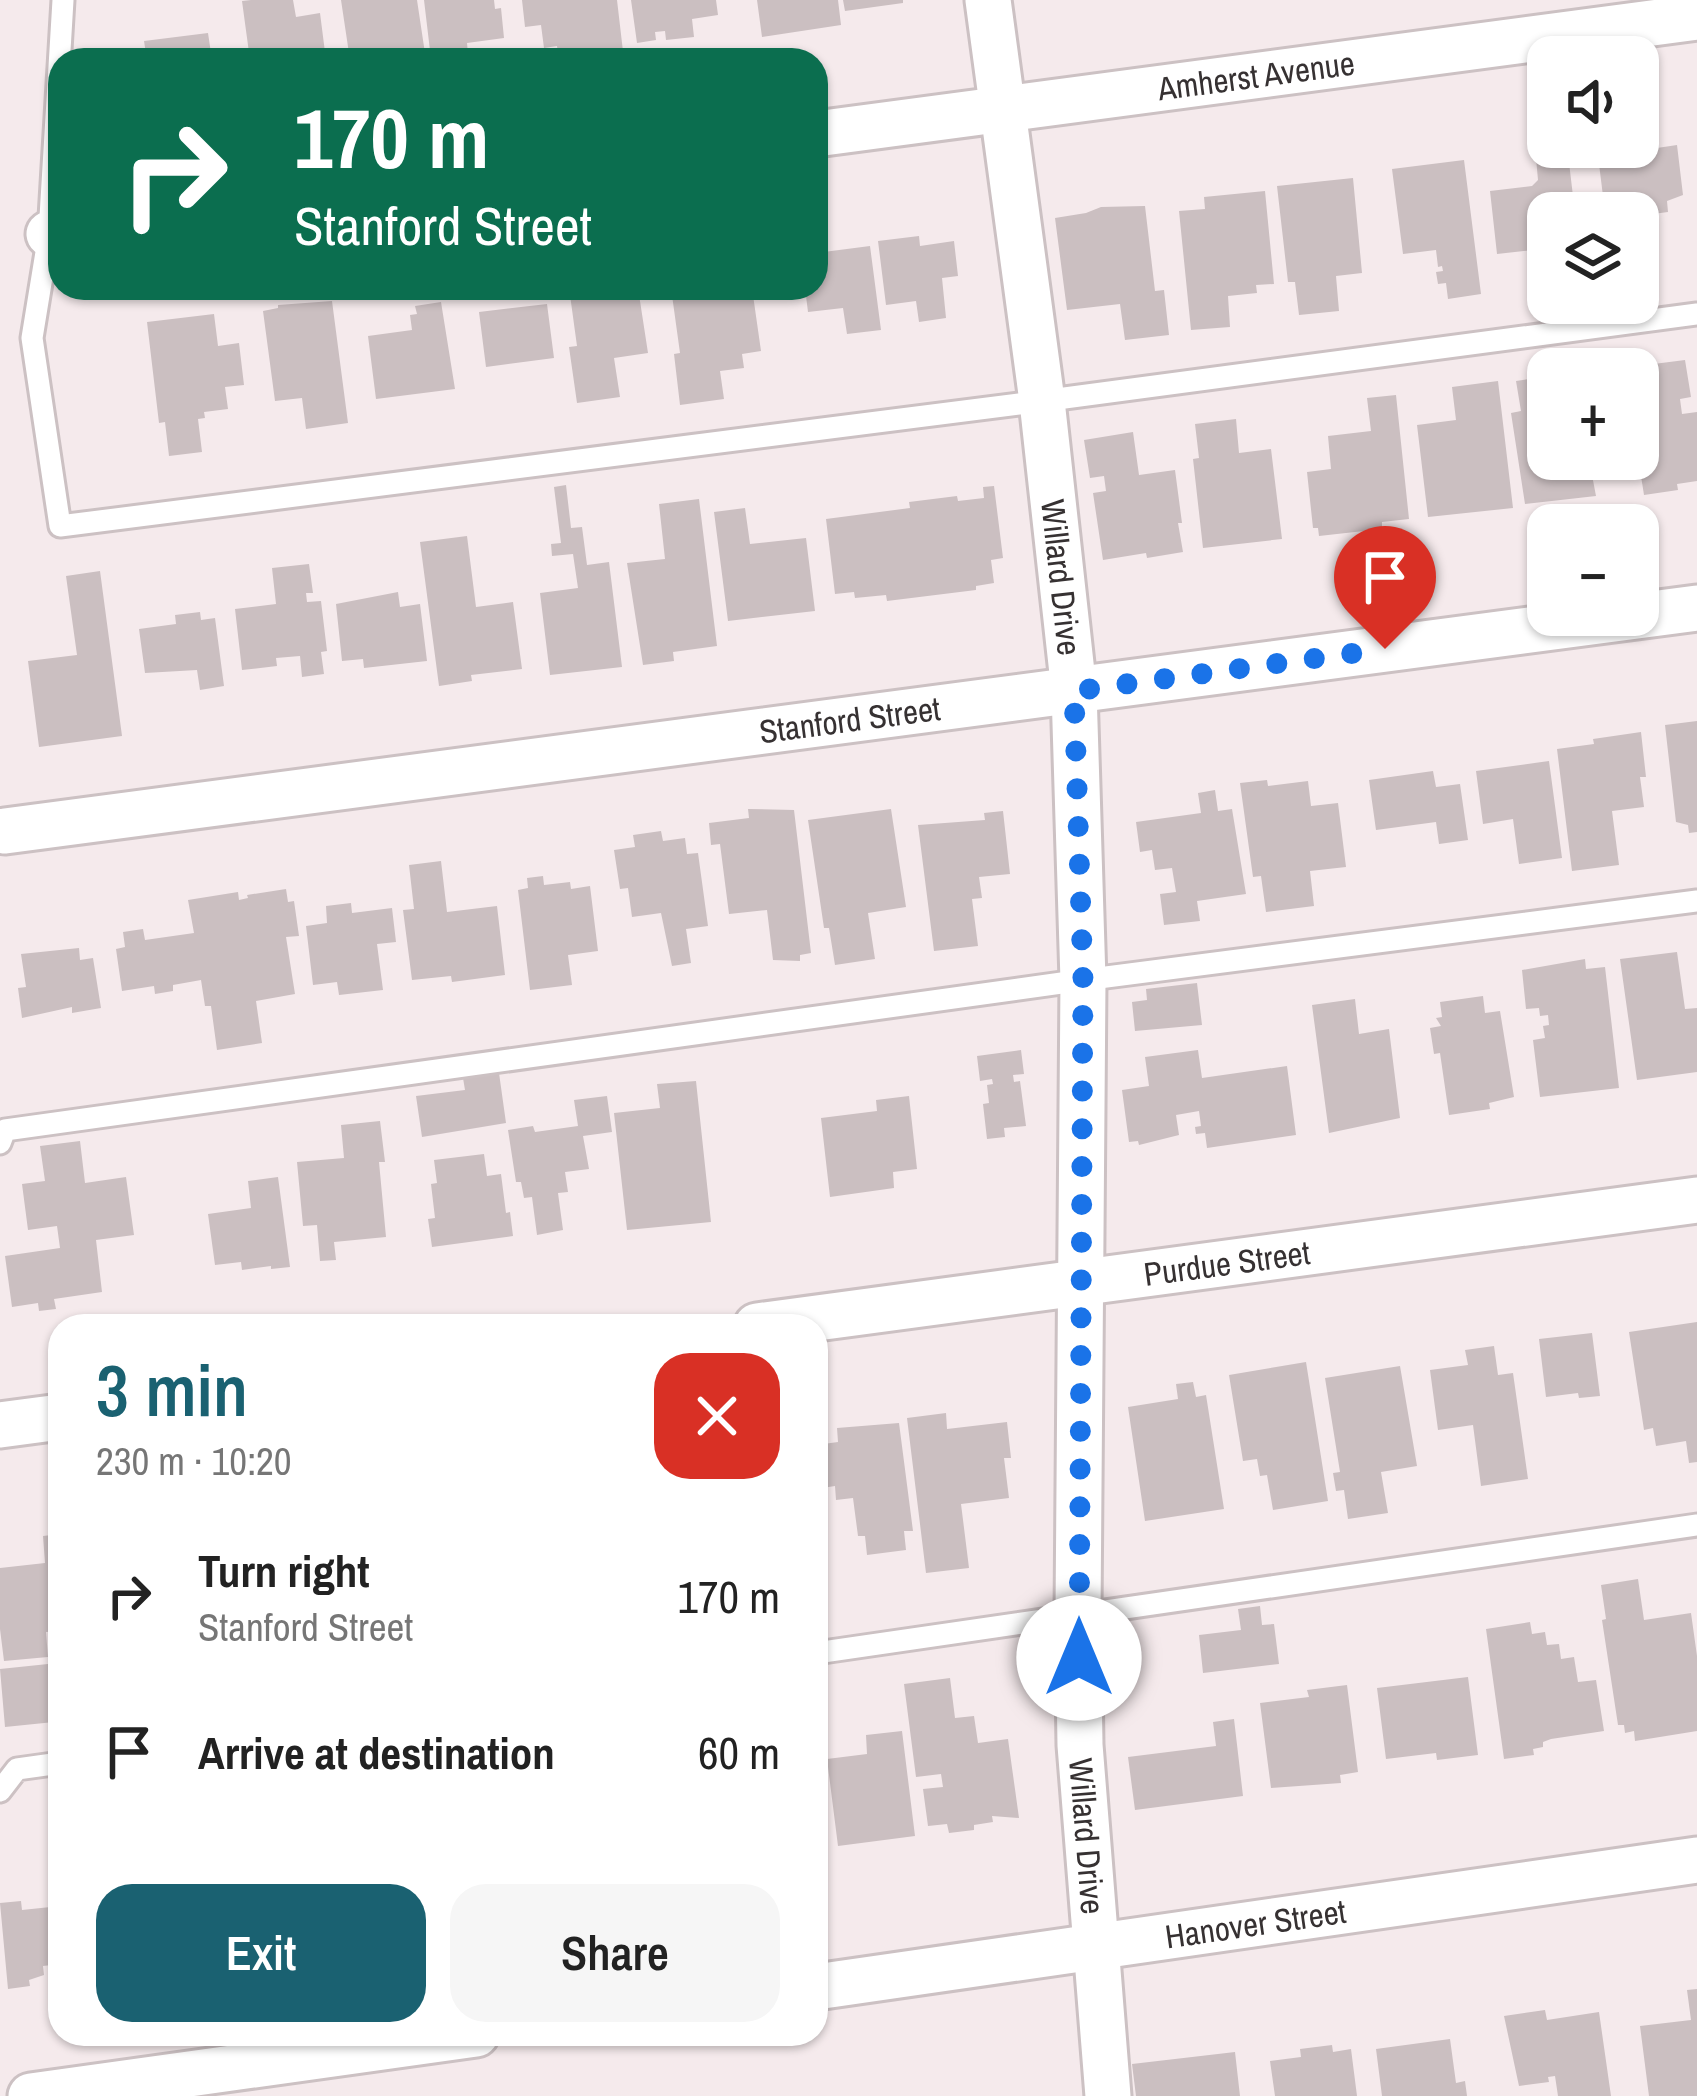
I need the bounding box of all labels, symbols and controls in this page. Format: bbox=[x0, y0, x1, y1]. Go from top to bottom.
map controls bbox=[1527, 36, 1659, 636]
button: sound bbox=[1527, 36, 1659, 168]
street label: Amherst Avenue bbox=[1154, 41, 1357, 111]
text: 170 m bbox=[294, 81, 489, 194]
icon: right bbox=[96, 96, 252, 252]
text: Stanford Street bbox=[294, 189, 592, 262]
button: layers bbox=[1527, 192, 1659, 324]
button: + bbox=[1527, 348, 1659, 480]
street label: Willard Drive bbox=[1031, 497, 1092, 657]
button: − bbox=[1527, 504, 1659, 636]
pin bbox=[1334, 526, 1436, 649]
icon: arrive bbox=[1352, 544, 1418, 610]
street label: Stanford Street bbox=[757, 686, 943, 753]
street label: Purdue Street bbox=[1141, 1230, 1313, 1296]
text: 3 min bbox=[96, 1341, 248, 1438]
button: close bbox=[654, 1353, 780, 1479]
text: 230 m · 10:20 bbox=[96, 1435, 292, 1487]
text: Turn right bbox=[198, 1540, 370, 1601]
icon: right bbox=[96, 1563, 162, 1629]
text: 170 m bbox=[677, 1566, 780, 1627]
position arrow bbox=[1016, 1595, 1142, 1721]
text: Stanford Street bbox=[198, 1601, 413, 1653]
icon: arrive bbox=[96, 1719, 162, 1785]
text: Arrive at destination bbox=[198, 1722, 555, 1783]
text: 60 m bbox=[698, 1722, 780, 1783]
street label: Willard Drive bbox=[1059, 1756, 1115, 1916]
button: Exit bbox=[96, 1884, 426, 2022]
button: Share bbox=[450, 1884, 780, 2022]
street label: Hanover Street bbox=[1162, 1889, 1349, 1958]

